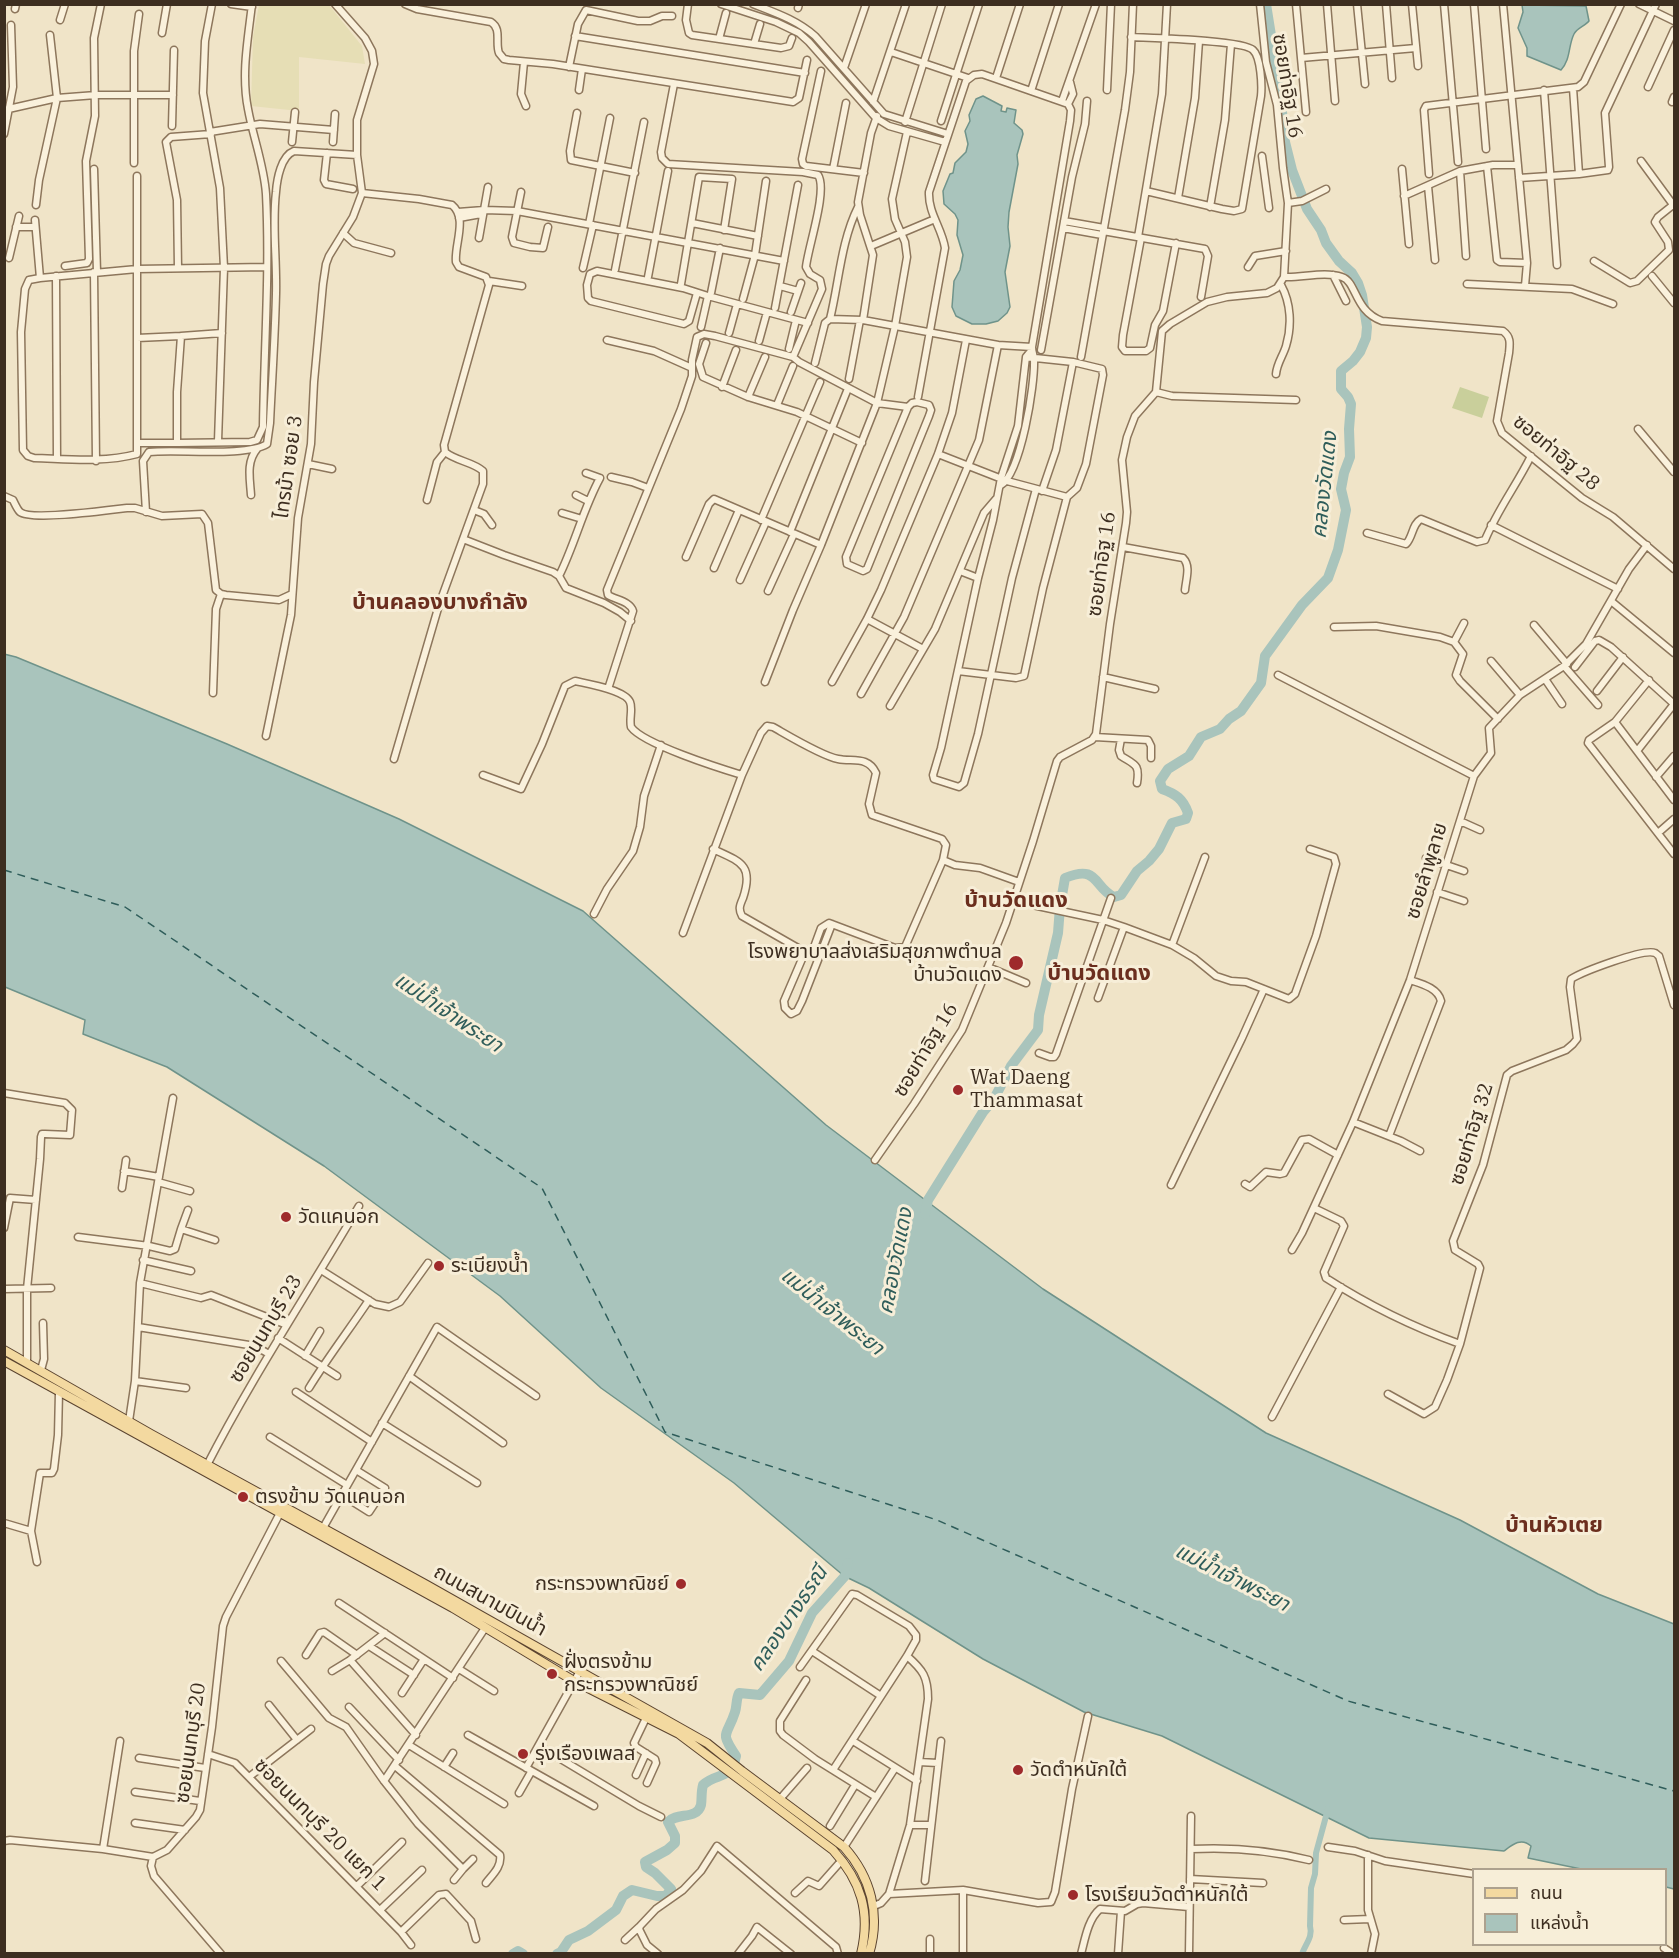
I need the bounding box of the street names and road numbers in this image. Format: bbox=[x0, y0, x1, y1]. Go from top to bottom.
street label: ซอยท่าอิฐ 16 bbox=[1267, 32, 1307, 140]
street label: ซอยท่าอิฐ 28 bbox=[1508, 410, 1604, 496]
street label: ไทรม้า ซอย 3 bbox=[270, 414, 308, 520]
street label: ซอยท่าอิฐ 16 bbox=[1083, 510, 1121, 618]
street label: ซอยลำพูลาย bbox=[1401, 820, 1453, 922]
street label: ซอยท่าอิฐ 16 bbox=[888, 998, 964, 1102]
street label: ซอยท่าอิฐ 32 bbox=[1445, 1080, 1499, 1188]
street label: ซอยนนทบุรี 23 bbox=[224, 1271, 308, 1387]
street label: ถนนสนามบินน้ำ bbox=[429, 1560, 551, 1642]
street label: ซอยนนทบุรี 20 bbox=[171, 1681, 211, 1805]
street label: ซอยนนทบุรี 20 แยก 1 bbox=[249, 1754, 391, 1896]

